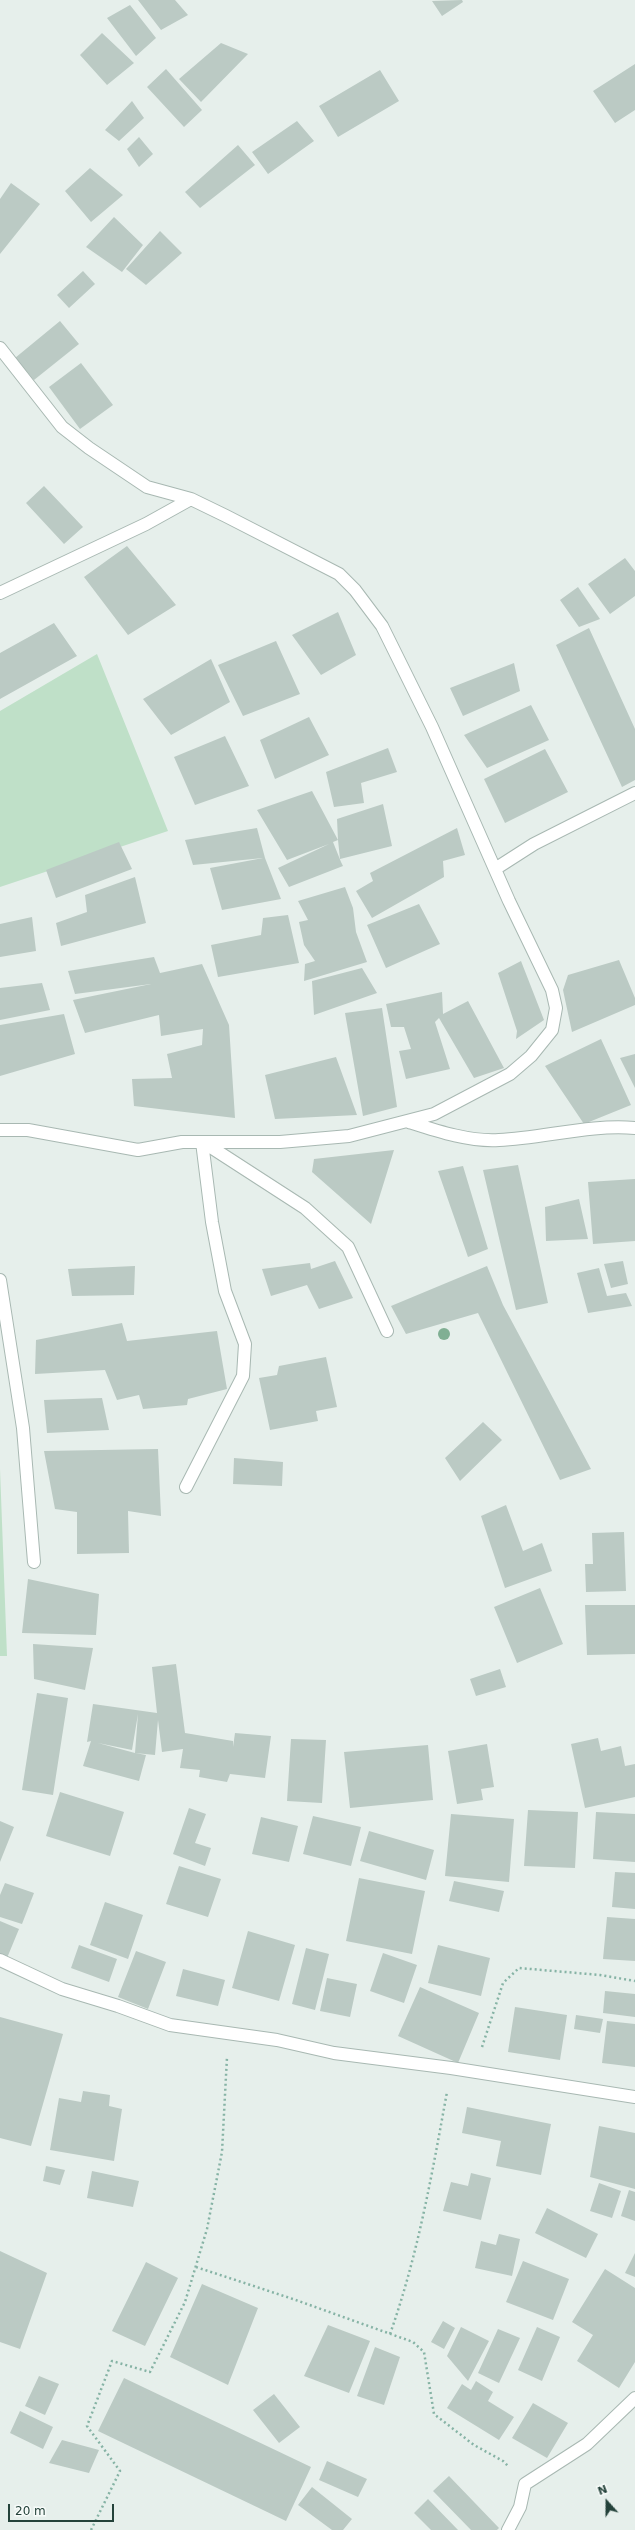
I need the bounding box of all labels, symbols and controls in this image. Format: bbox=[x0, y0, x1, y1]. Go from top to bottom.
north arrow bbox=[587, 2482, 627, 2522]
text: N bbox=[596, 2483, 609, 2498]
scale bar bbox=[10, 2496, 116, 2522]
text: 20 m bbox=[15, 2504, 46, 2518]

